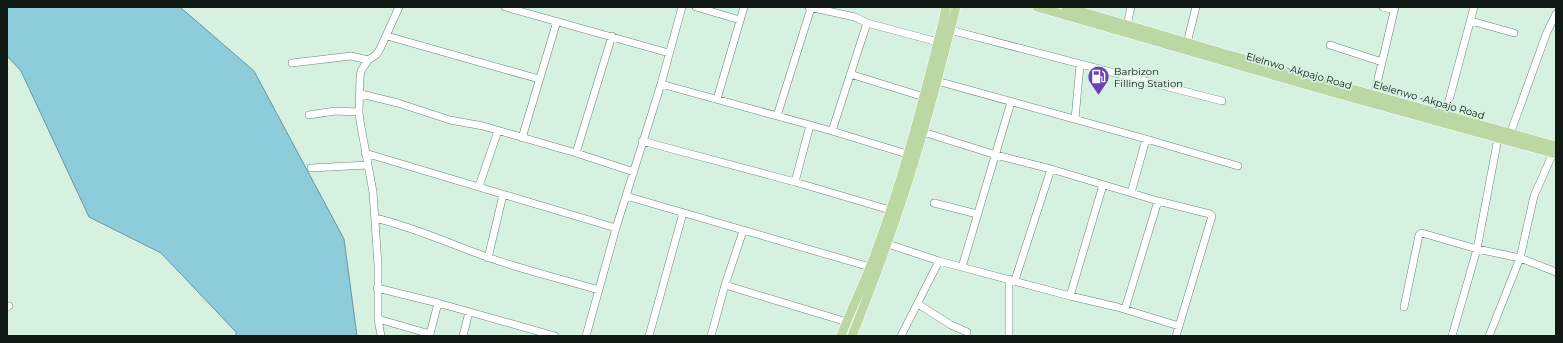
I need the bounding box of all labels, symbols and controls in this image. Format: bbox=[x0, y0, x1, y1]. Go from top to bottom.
street label: Elelnwo -Akpajo Road bbox=[1245, 50, 1353, 92]
fuel station icon: Barbizon Filling Station bbox=[1086, 64, 1112, 97]
place label: Barbizon Filling Station bbox=[1114, 65, 1183, 90]
street label: Elelenwo -Akpajo Road bbox=[1372, 78, 1486, 122]

